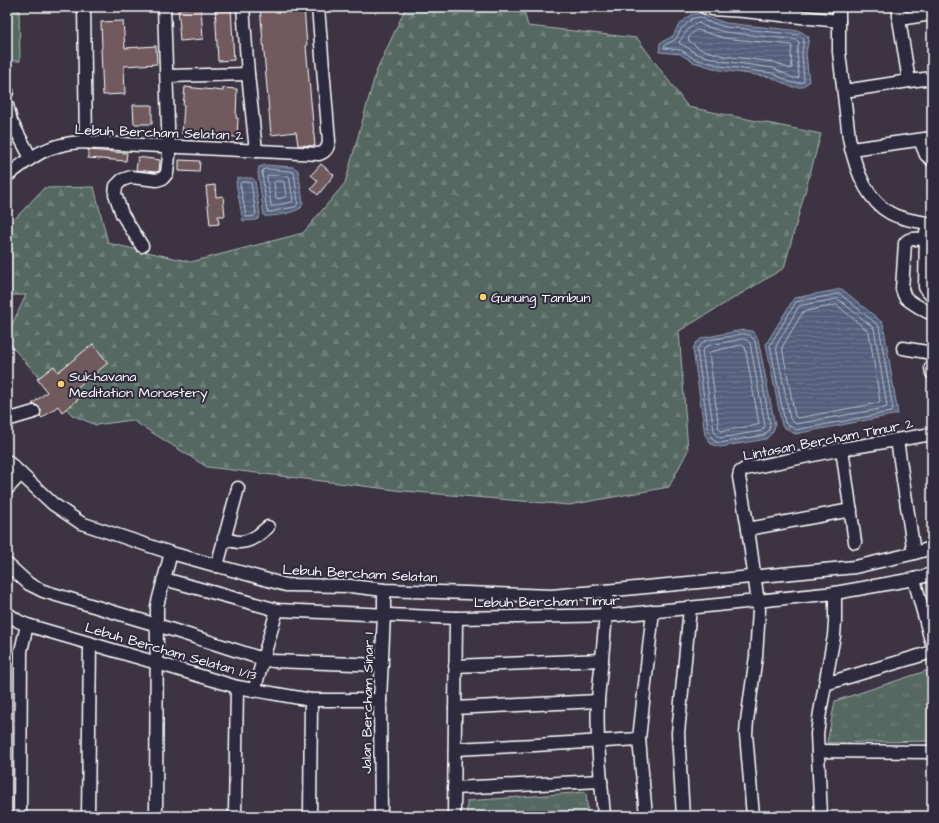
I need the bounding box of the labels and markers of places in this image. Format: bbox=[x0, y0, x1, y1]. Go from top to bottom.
place label: Gunung Tambun bbox=[491, 288, 590, 308]
marker: Gunung Tambun bbox=[478, 292, 488, 302]
place label: Sukhavana Meditation Monastery bbox=[69, 367, 208, 403]
marker: Sukhavana Meditation Monastery bbox=[56, 379, 66, 389]

